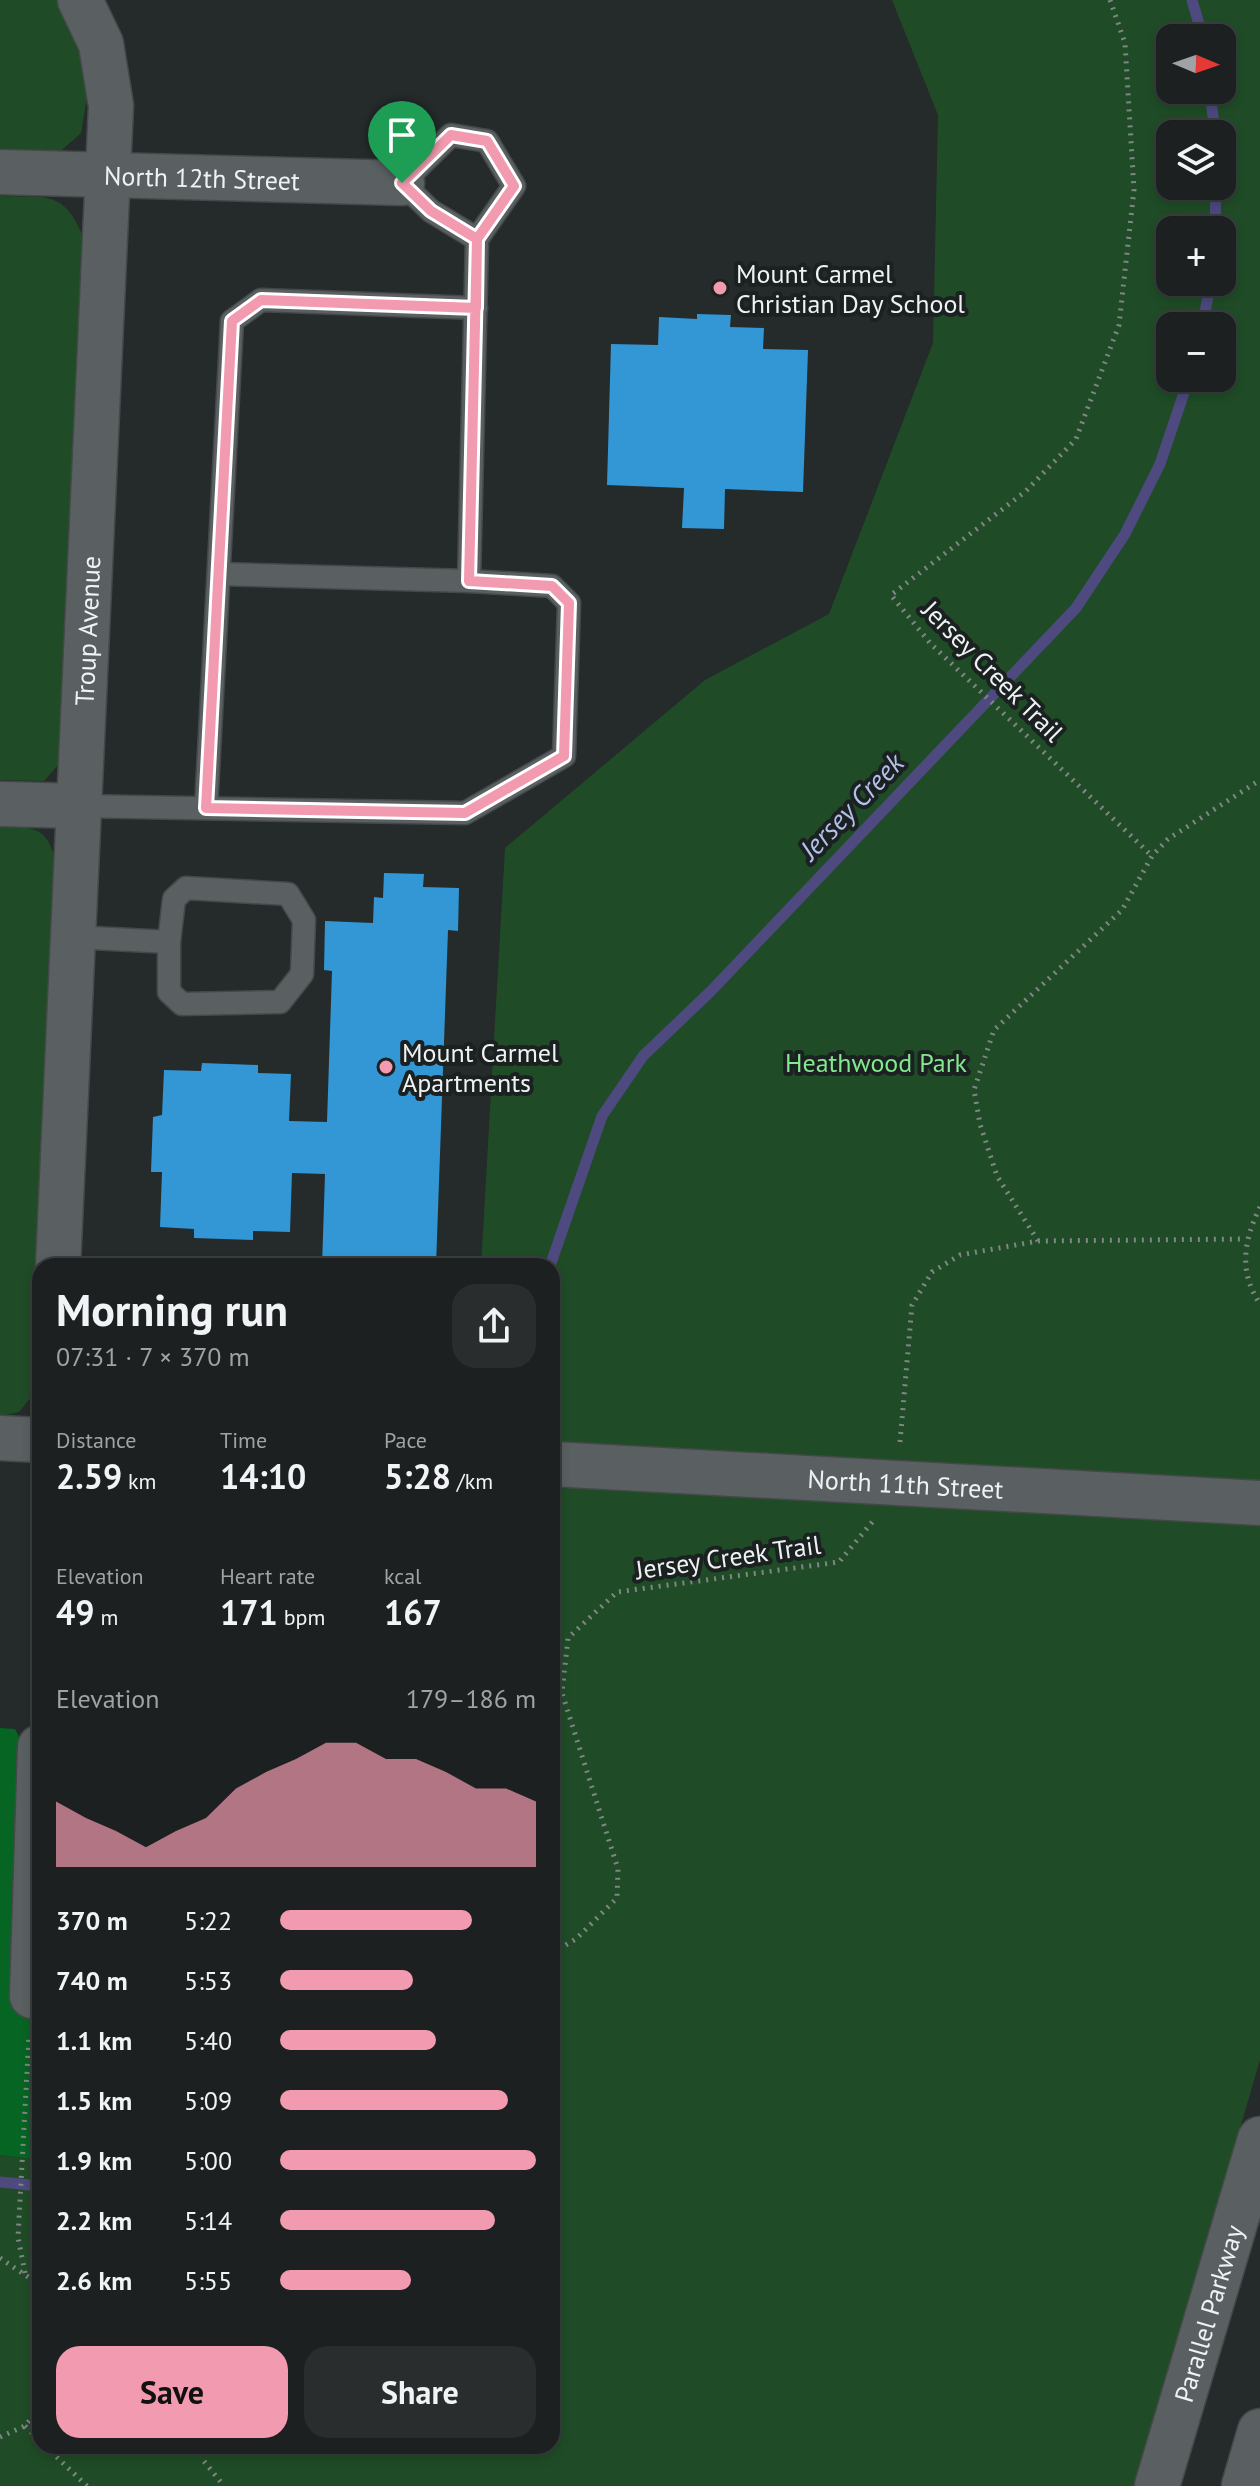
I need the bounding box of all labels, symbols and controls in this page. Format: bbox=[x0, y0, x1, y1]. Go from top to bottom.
north arrow bbox=[1156, 24, 1236, 104]
map controls bbox=[1156, 24, 1236, 392]
pin bbox=[368, 101, 436, 183]
icon: arrive bbox=[380, 113, 424, 157]
button: layers bbox=[1156, 120, 1236, 200]
street label: North 12th Street bbox=[104, 158, 300, 197]
button: + bbox=[1156, 216, 1236, 296]
place label: Mount Carmel Christian Day School bbox=[736, 257, 965, 320]
marker: Mount Carmel Christian Day School bbox=[711, 279, 729, 297]
button: − bbox=[1156, 312, 1236, 392]
street label: Troup Avenue bbox=[67, 555, 107, 706]
street label: Jersey Creek Trail bbox=[915, 593, 1071, 749]
water label: Jersey Creek bbox=[789, 744, 912, 869]
place label: Mount Carmel Apartments bbox=[402, 1036, 559, 1099]
park label: Heathwood Park bbox=[785, 1046, 968, 1079]
marker: Mount Carmel Apartments bbox=[377, 1058, 395, 1076]
text: Morning run bbox=[56, 1281, 288, 1338]
button: share bbox=[452, 1284, 536, 1368]
text: 07:31 · 7 × 370 m bbox=[56, 1340, 250, 1373]
text: Distance bbox=[56, 1426, 137, 1454]
text: Time bbox=[220, 1426, 267, 1454]
text: Pace bbox=[384, 1426, 427, 1454]
text: 2.59 bbox=[56, 1454, 122, 1498]
text: 14:10 bbox=[220, 1454, 306, 1498]
text: 5:28 bbox=[384, 1454, 451, 1498]
street label: North 11th Street bbox=[807, 1462, 1004, 1505]
text: km bbox=[122, 1467, 156, 1495]
text: /km bbox=[451, 1467, 493, 1495]
street label: Jersey Creek Trail bbox=[632, 1528, 823, 1586]
text: Elevation bbox=[56, 1562, 144, 1590]
text: Heart rate bbox=[220, 1562, 315, 1590]
text: kcal bbox=[384, 1562, 422, 1590]
text: 49 bbox=[56, 1590, 95, 1634]
text: 171 bbox=[220, 1590, 278, 1634]
text: 167 bbox=[384, 1590, 442, 1634]
text: m bbox=[95, 1603, 118, 1631]
text: bpm bbox=[278, 1603, 325, 1631]
text: Elevation bbox=[56, 1682, 160, 1715]
text: 179–186 m bbox=[406, 1682, 536, 1715]
text: 370 m bbox=[56, 1904, 128, 1937]
text: 5:22 bbox=[184, 1904, 232, 1937]
text: 740 m bbox=[56, 1964, 128, 1997]
text: 5:53 bbox=[184, 1964, 232, 1997]
text: 1.1 km bbox=[56, 2024, 132, 2057]
text: 5:40 bbox=[184, 2024, 232, 2057]
text: 1.5 km bbox=[56, 2084, 132, 2117]
text: 5:09 bbox=[184, 2084, 232, 2117]
text: 1.9 km bbox=[56, 2144, 132, 2177]
text: 5:00 bbox=[184, 2144, 232, 2177]
text: 2.2 km bbox=[56, 2204, 132, 2237]
text: 5:14 bbox=[184, 2204, 232, 2237]
street label: Parallel Parkway bbox=[1166, 2221, 1250, 2406]
text: 2.6 km bbox=[56, 2264, 132, 2297]
text: 5:55 bbox=[184, 2264, 232, 2297]
button: Save bbox=[56, 2346, 288, 2438]
button: Share bbox=[304, 2346, 536, 2438]

